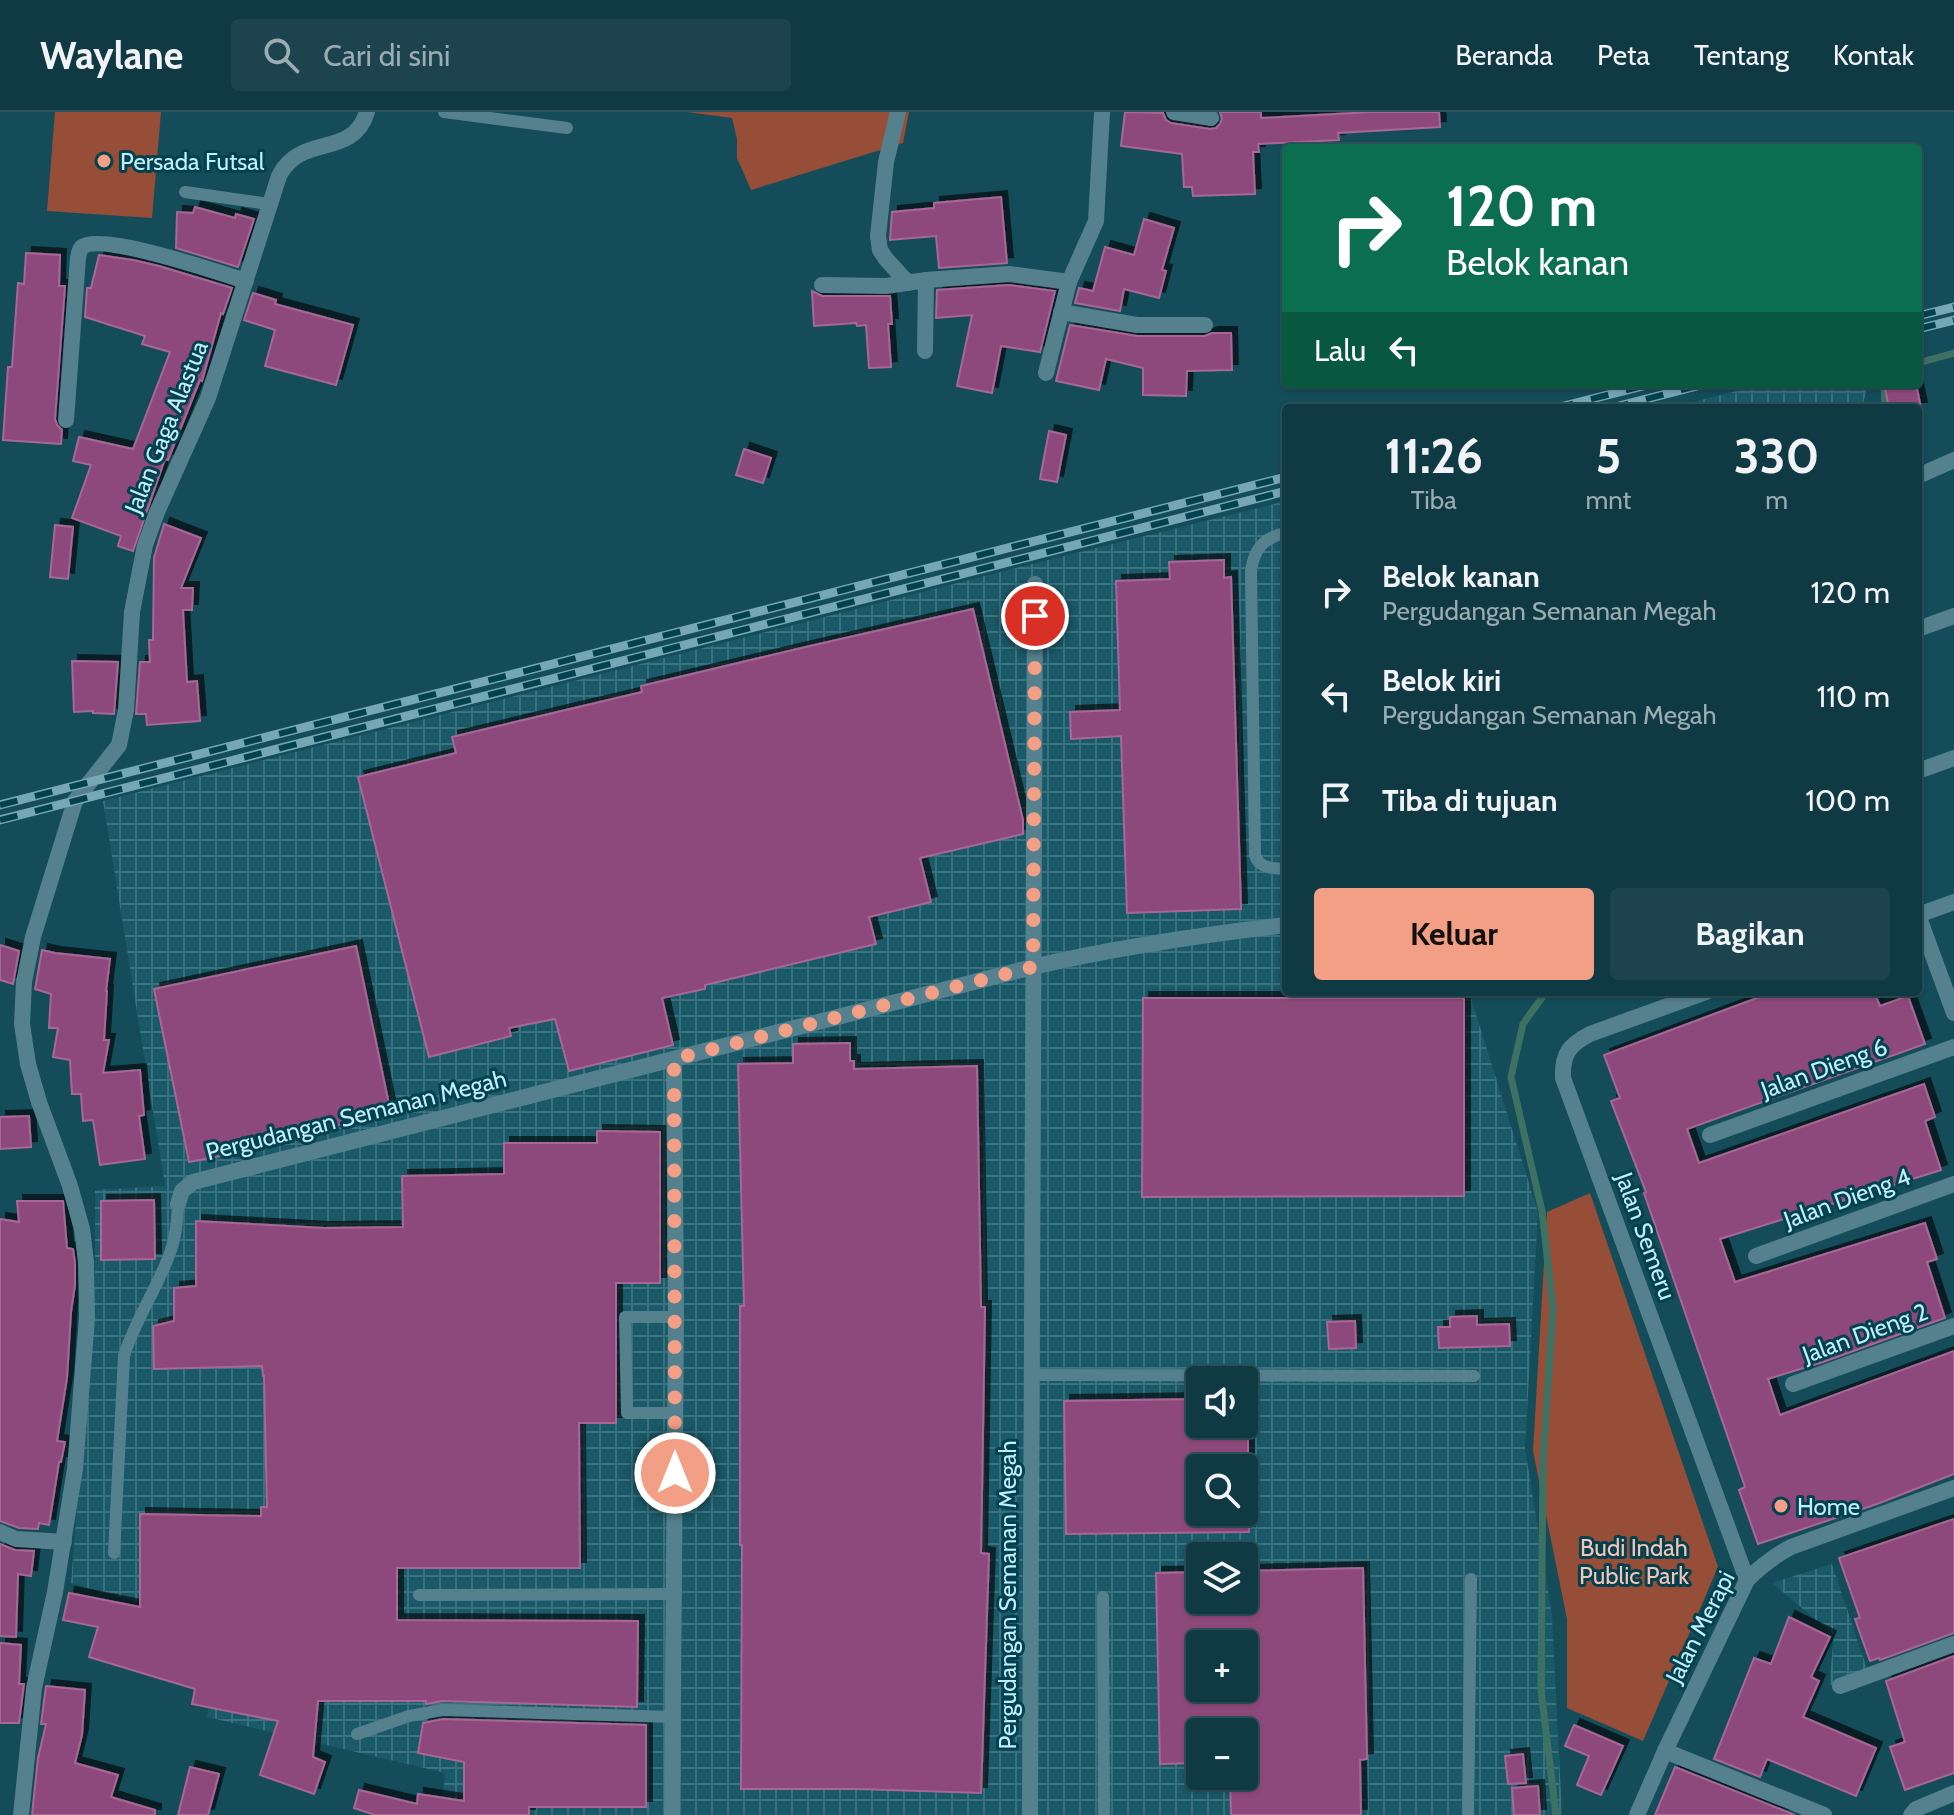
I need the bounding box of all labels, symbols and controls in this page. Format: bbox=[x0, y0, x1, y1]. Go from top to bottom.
search box bbox=[231, 19, 791, 91]
text: Waylane bbox=[40, 32, 183, 79]
icon: search bbox=[259, 33, 303, 77]
text: Cari di sini bbox=[323, 37, 450, 74]
text: Beranda bbox=[1455, 38, 1553, 72]
text: Peta bbox=[1597, 38, 1650, 72]
text: Tentang bbox=[1694, 38, 1789, 72]
text: Kontak bbox=[1833, 38, 1914, 72]
place label: Persada Futsal bbox=[120, 147, 265, 176]
marker: Persada Futsal bbox=[95, 152, 113, 170]
text: 120 m bbox=[1446, 172, 1597, 240]
icon: right bbox=[1314, 176, 1418, 280]
text: Belok kanan bbox=[1446, 240, 1629, 284]
icon: left bbox=[1382, 328, 1426, 372]
text: Lalu bbox=[1314, 332, 1366, 369]
street label: Jalan Gaga Alastua bbox=[118, 336, 214, 519]
text: 11:26 bbox=[1385, 427, 1483, 485]
text: 5 bbox=[1596, 427, 1621, 485]
text: 330 bbox=[1734, 427, 1819, 485]
text: Tiba bbox=[1411, 484, 1457, 516]
text: mnt bbox=[1585, 484, 1631, 516]
text: m bbox=[1765, 484, 1788, 516]
text: Belok kanan bbox=[1382, 558, 1540, 595]
icon: right bbox=[1314, 570, 1358, 614]
text: 120 m bbox=[1810, 574, 1890, 611]
pin bbox=[1001, 582, 1069, 650]
icon: arrive bbox=[1013, 594, 1057, 638]
text: Pergudangan Semanan Megah bbox=[1382, 595, 1717, 627]
text: Belok kiri bbox=[1382, 662, 1501, 699]
icon: left bbox=[1314, 674, 1358, 718]
text: 110 m bbox=[1816, 678, 1890, 715]
text: Pergudangan Semanan Megah bbox=[1382, 699, 1717, 731]
icon: arrive bbox=[1314, 778, 1358, 822]
text: Tiba di tujuan bbox=[1382, 782, 1558, 819]
text: 100 m bbox=[1805, 782, 1890, 819]
button: Keluar bbox=[1314, 888, 1594, 980]
button: Bagikan bbox=[1610, 888, 1890, 980]
street label: Jalan Dieng 6 bbox=[1756, 1032, 1891, 1105]
street label: Pergudangan Semanan Megah bbox=[203, 1064, 509, 1166]
street label: Jalan Dieng 4 bbox=[1779, 1162, 1914, 1235]
street label: Jalan Semeru bbox=[1609, 1168, 1682, 1304]
street label: Jalan Dieng 2 bbox=[1797, 1297, 1932, 1369]
map controls bbox=[1186, 1366, 1258, 1790]
button: sound bbox=[1186, 1366, 1258, 1438]
position arrow bbox=[633, 1431, 717, 1515]
street label: Pergudangan Semanan Megah bbox=[993, 1441, 1022, 1749]
button: search bbox=[1186, 1454, 1258, 1526]
place label: Home bbox=[1797, 1492, 1860, 1521]
marker: Home bbox=[1772, 1497, 1790, 1515]
park label: Budi Indah Public Park bbox=[1579, 1533, 1689, 1590]
button: layers bbox=[1186, 1542, 1258, 1614]
street label: Jalan Merapi bbox=[1659, 1566, 1741, 1689]
button: + bbox=[1186, 1630, 1258, 1702]
button: − bbox=[1186, 1718, 1258, 1790]

